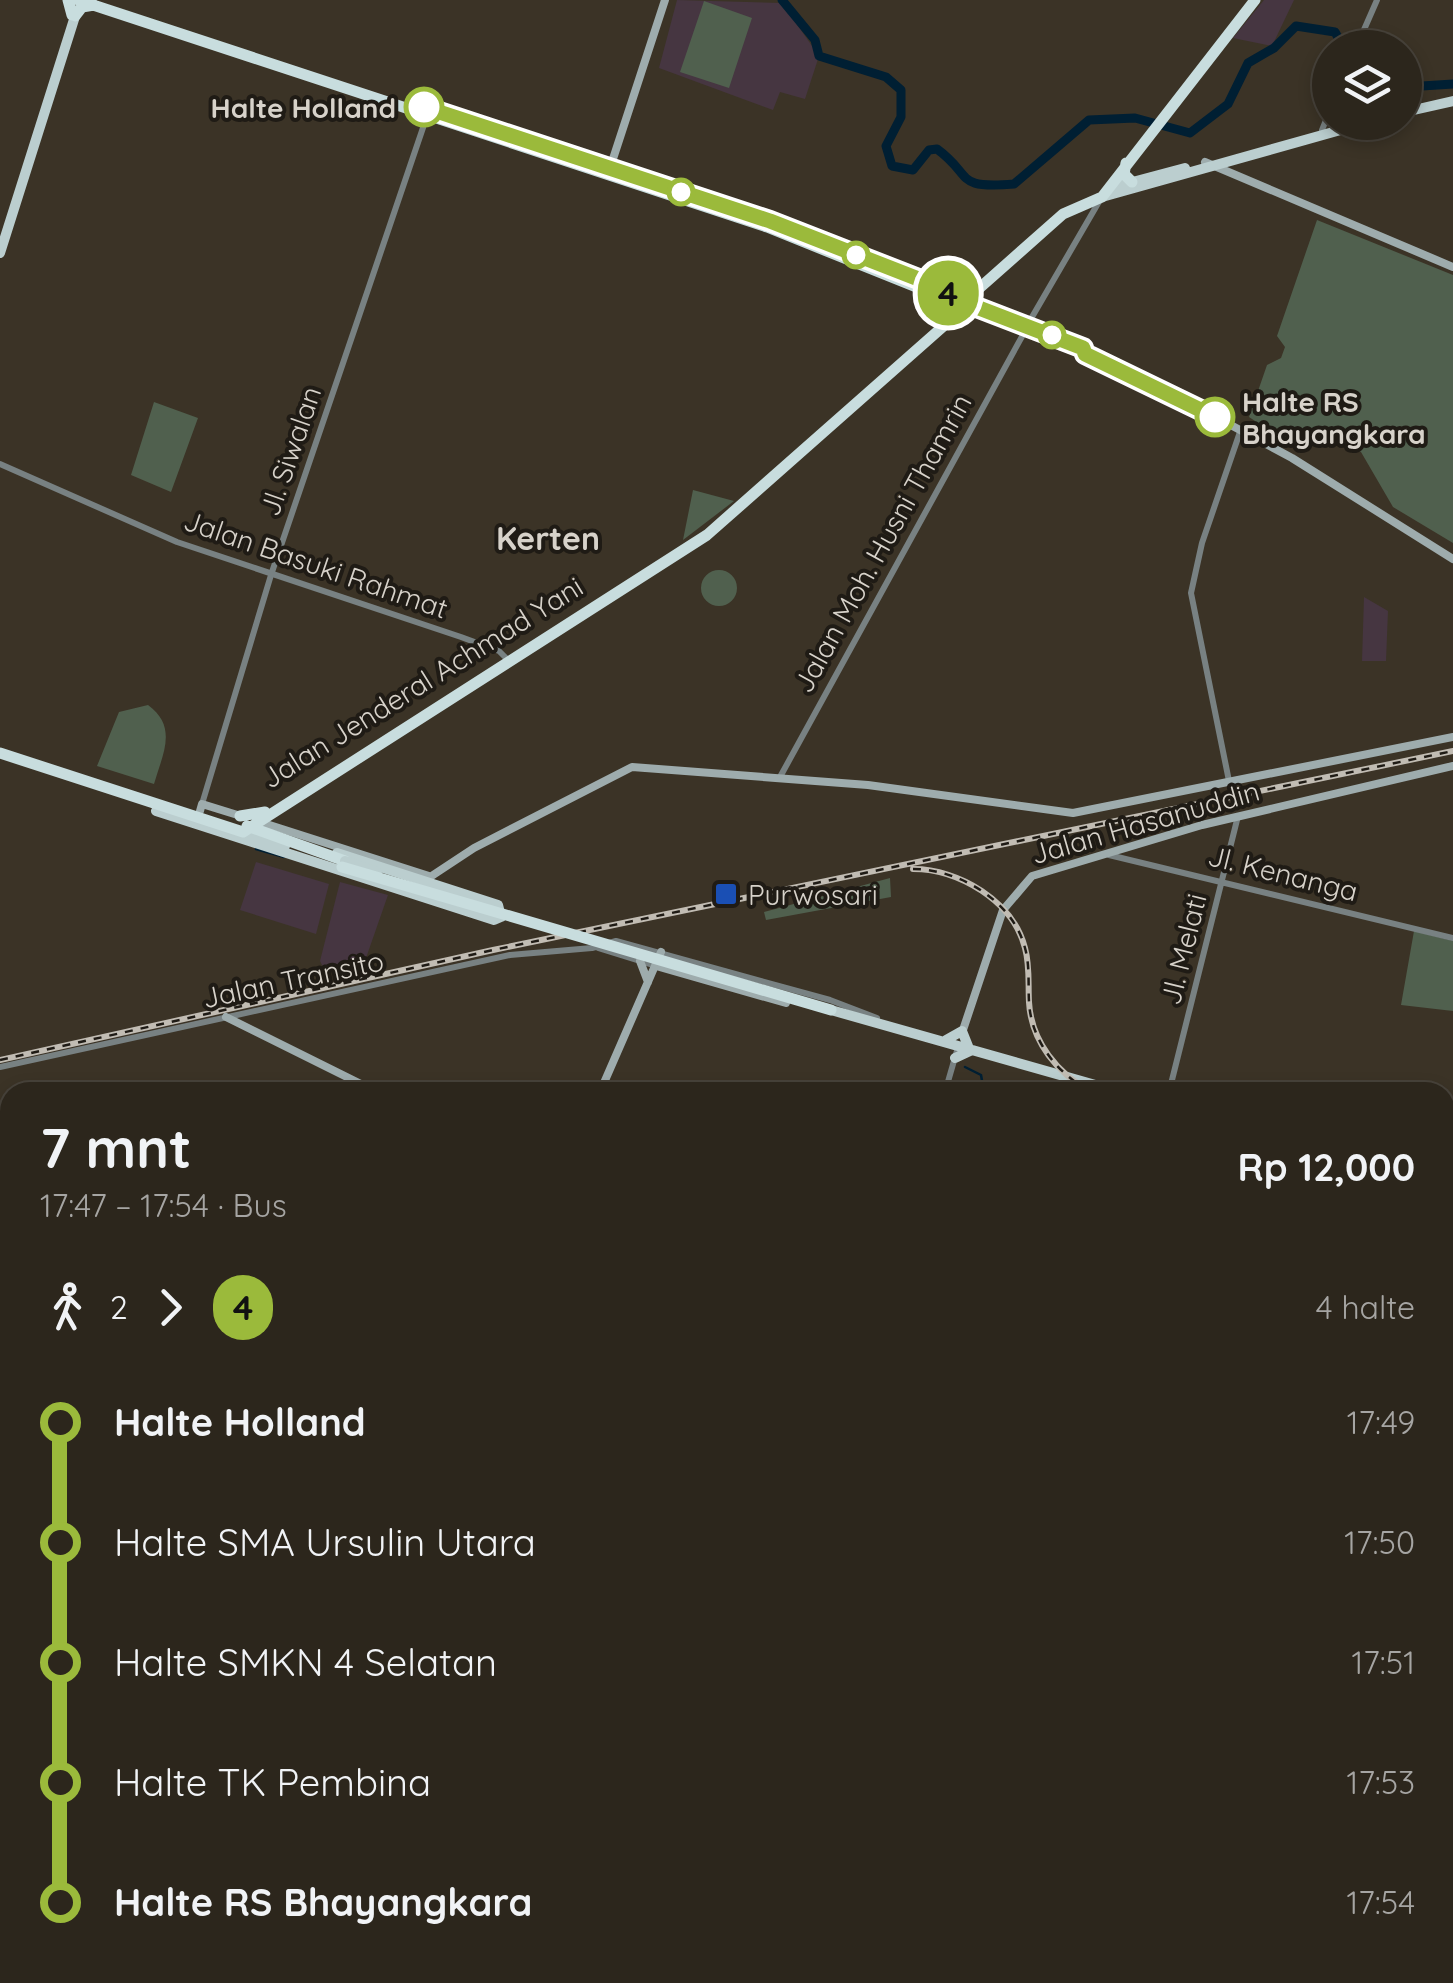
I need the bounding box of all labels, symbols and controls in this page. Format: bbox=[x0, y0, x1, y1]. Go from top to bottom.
map controls bbox=[1312, 30, 1422, 140]
button: layers bbox=[1312, 30, 1422, 140]
marker: Halte Holland bbox=[405, 88, 443, 126]
place label: Halte Holland bbox=[211, 90, 396, 125]
unlabelled marker bbox=[668, 179, 694, 205]
unlabelled marker bbox=[843, 242, 869, 268]
line badge: 4 bbox=[916, 260, 980, 326]
text: 4 bbox=[938, 271, 958, 315]
unlabelled marker bbox=[1039, 322, 1065, 348]
street label: Jl. Siwalan bbox=[252, 382, 328, 520]
place label: Halte RS Bhayangkara bbox=[1242, 384, 1426, 451]
street label: Jalan Moh. Husni Thamrin bbox=[785, 387, 979, 699]
marker: Halte RS Bhayangkara bbox=[1196, 398, 1234, 436]
street label: Jalan Basuki Rahmat bbox=[179, 502, 453, 626]
district label: Kerten bbox=[496, 518, 600, 558]
street label: Jalan Jenderal Achmad Yani bbox=[255, 569, 589, 795]
street label: Jalan Hasanuddin bbox=[1027, 773, 1263, 871]
street label: Jl. Kenanga bbox=[1205, 838, 1361, 908]
place label: Purwosari bbox=[748, 877, 878, 912]
marker: Purwosari bbox=[713, 881, 739, 907]
street label: Jl. Melati bbox=[1152, 890, 1214, 1008]
street label: Jalan Transito bbox=[199, 943, 387, 1015]
text: 7 mnt bbox=[40, 1113, 192, 1182]
text: Rp 12,000 bbox=[1238, 1143, 1415, 1191]
text: 17:47 – 17:54 · Bus bbox=[40, 1185, 287, 1225]
icon: walk bbox=[40, 1280, 95, 1335]
icon: forward bbox=[143, 1280, 198, 1335]
text: 4 bbox=[233, 1285, 253, 1329]
text: 2 bbox=[110, 1287, 128, 1327]
text: 4 halte bbox=[1316, 1287, 1415, 1327]
text: Halte Holland bbox=[114, 1398, 366, 1446]
text: 17:49 bbox=[1347, 1402, 1415, 1442]
text: Halte SMA Ursulin Utara bbox=[114, 1518, 536, 1566]
text: 17:50 bbox=[1344, 1522, 1415, 1562]
text: Halte SMKN 4 Selatan bbox=[114, 1638, 497, 1686]
text: 17:51 bbox=[1351, 1642, 1415, 1682]
text: Halte TK Pembina bbox=[114, 1758, 431, 1806]
text: 17:53 bbox=[1347, 1762, 1415, 1802]
text: Halte RS Bhayangkara bbox=[114, 1878, 532, 1926]
text: 17:54 bbox=[1346, 1882, 1415, 1922]

